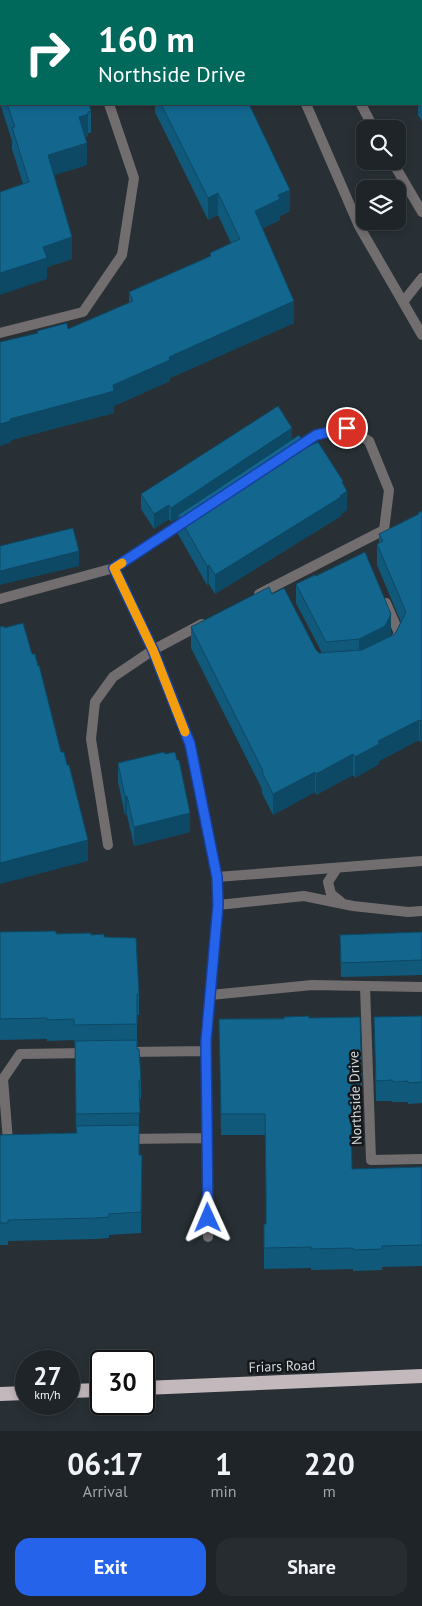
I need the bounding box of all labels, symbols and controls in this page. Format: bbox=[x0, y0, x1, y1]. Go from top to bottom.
text: 160 m bbox=[98, 16, 195, 62]
icon: right bbox=[15, 20, 80, 85]
text: Northside Drive bbox=[98, 60, 246, 88]
map controls bbox=[356, 120, 406, 230]
button: search bbox=[356, 120, 406, 170]
button: layers bbox=[356, 180, 406, 230]
pin bbox=[326, 407, 368, 449]
icon: arrive bbox=[333, 414, 361, 442]
street label: Northside Drive bbox=[344, 1051, 366, 1145]
position arrow bbox=[181, 1191, 233, 1243]
speed limit sign: 30 bbox=[90, 1350, 155, 1415]
street label: Friars Road bbox=[248, 1356, 316, 1376]
text: 27 bbox=[33, 1360, 62, 1392]
text: km/h bbox=[34, 1387, 61, 1402]
text: 06:17 bbox=[67, 1444, 143, 1483]
text: 1 bbox=[215, 1444, 232, 1483]
text: 220 bbox=[304, 1444, 355, 1483]
text: Arrival bbox=[83, 1481, 128, 1501]
text: min bbox=[211, 1481, 237, 1501]
text: m bbox=[323, 1481, 336, 1501]
button: Exit bbox=[15, 1538, 206, 1596]
button: Share bbox=[216, 1538, 407, 1596]

